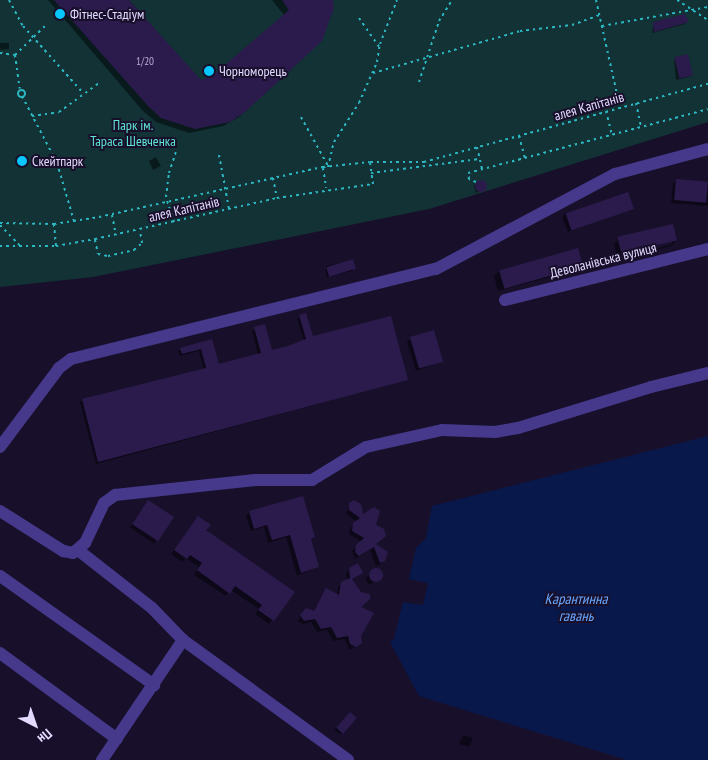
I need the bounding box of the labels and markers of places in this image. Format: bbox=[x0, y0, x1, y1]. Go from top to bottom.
place label: Фітнес-Стадіум bbox=[70, 6, 144, 22]
marker: Фітнес-Стадіум bbox=[54, 8, 66, 20]
place label: Чорноморець bbox=[219, 63, 287, 79]
marker: Чорноморець bbox=[203, 65, 215, 77]
place label: Скейтпарк bbox=[32, 153, 83, 169]
marker: Скейтпарк bbox=[16, 155, 28, 167]

